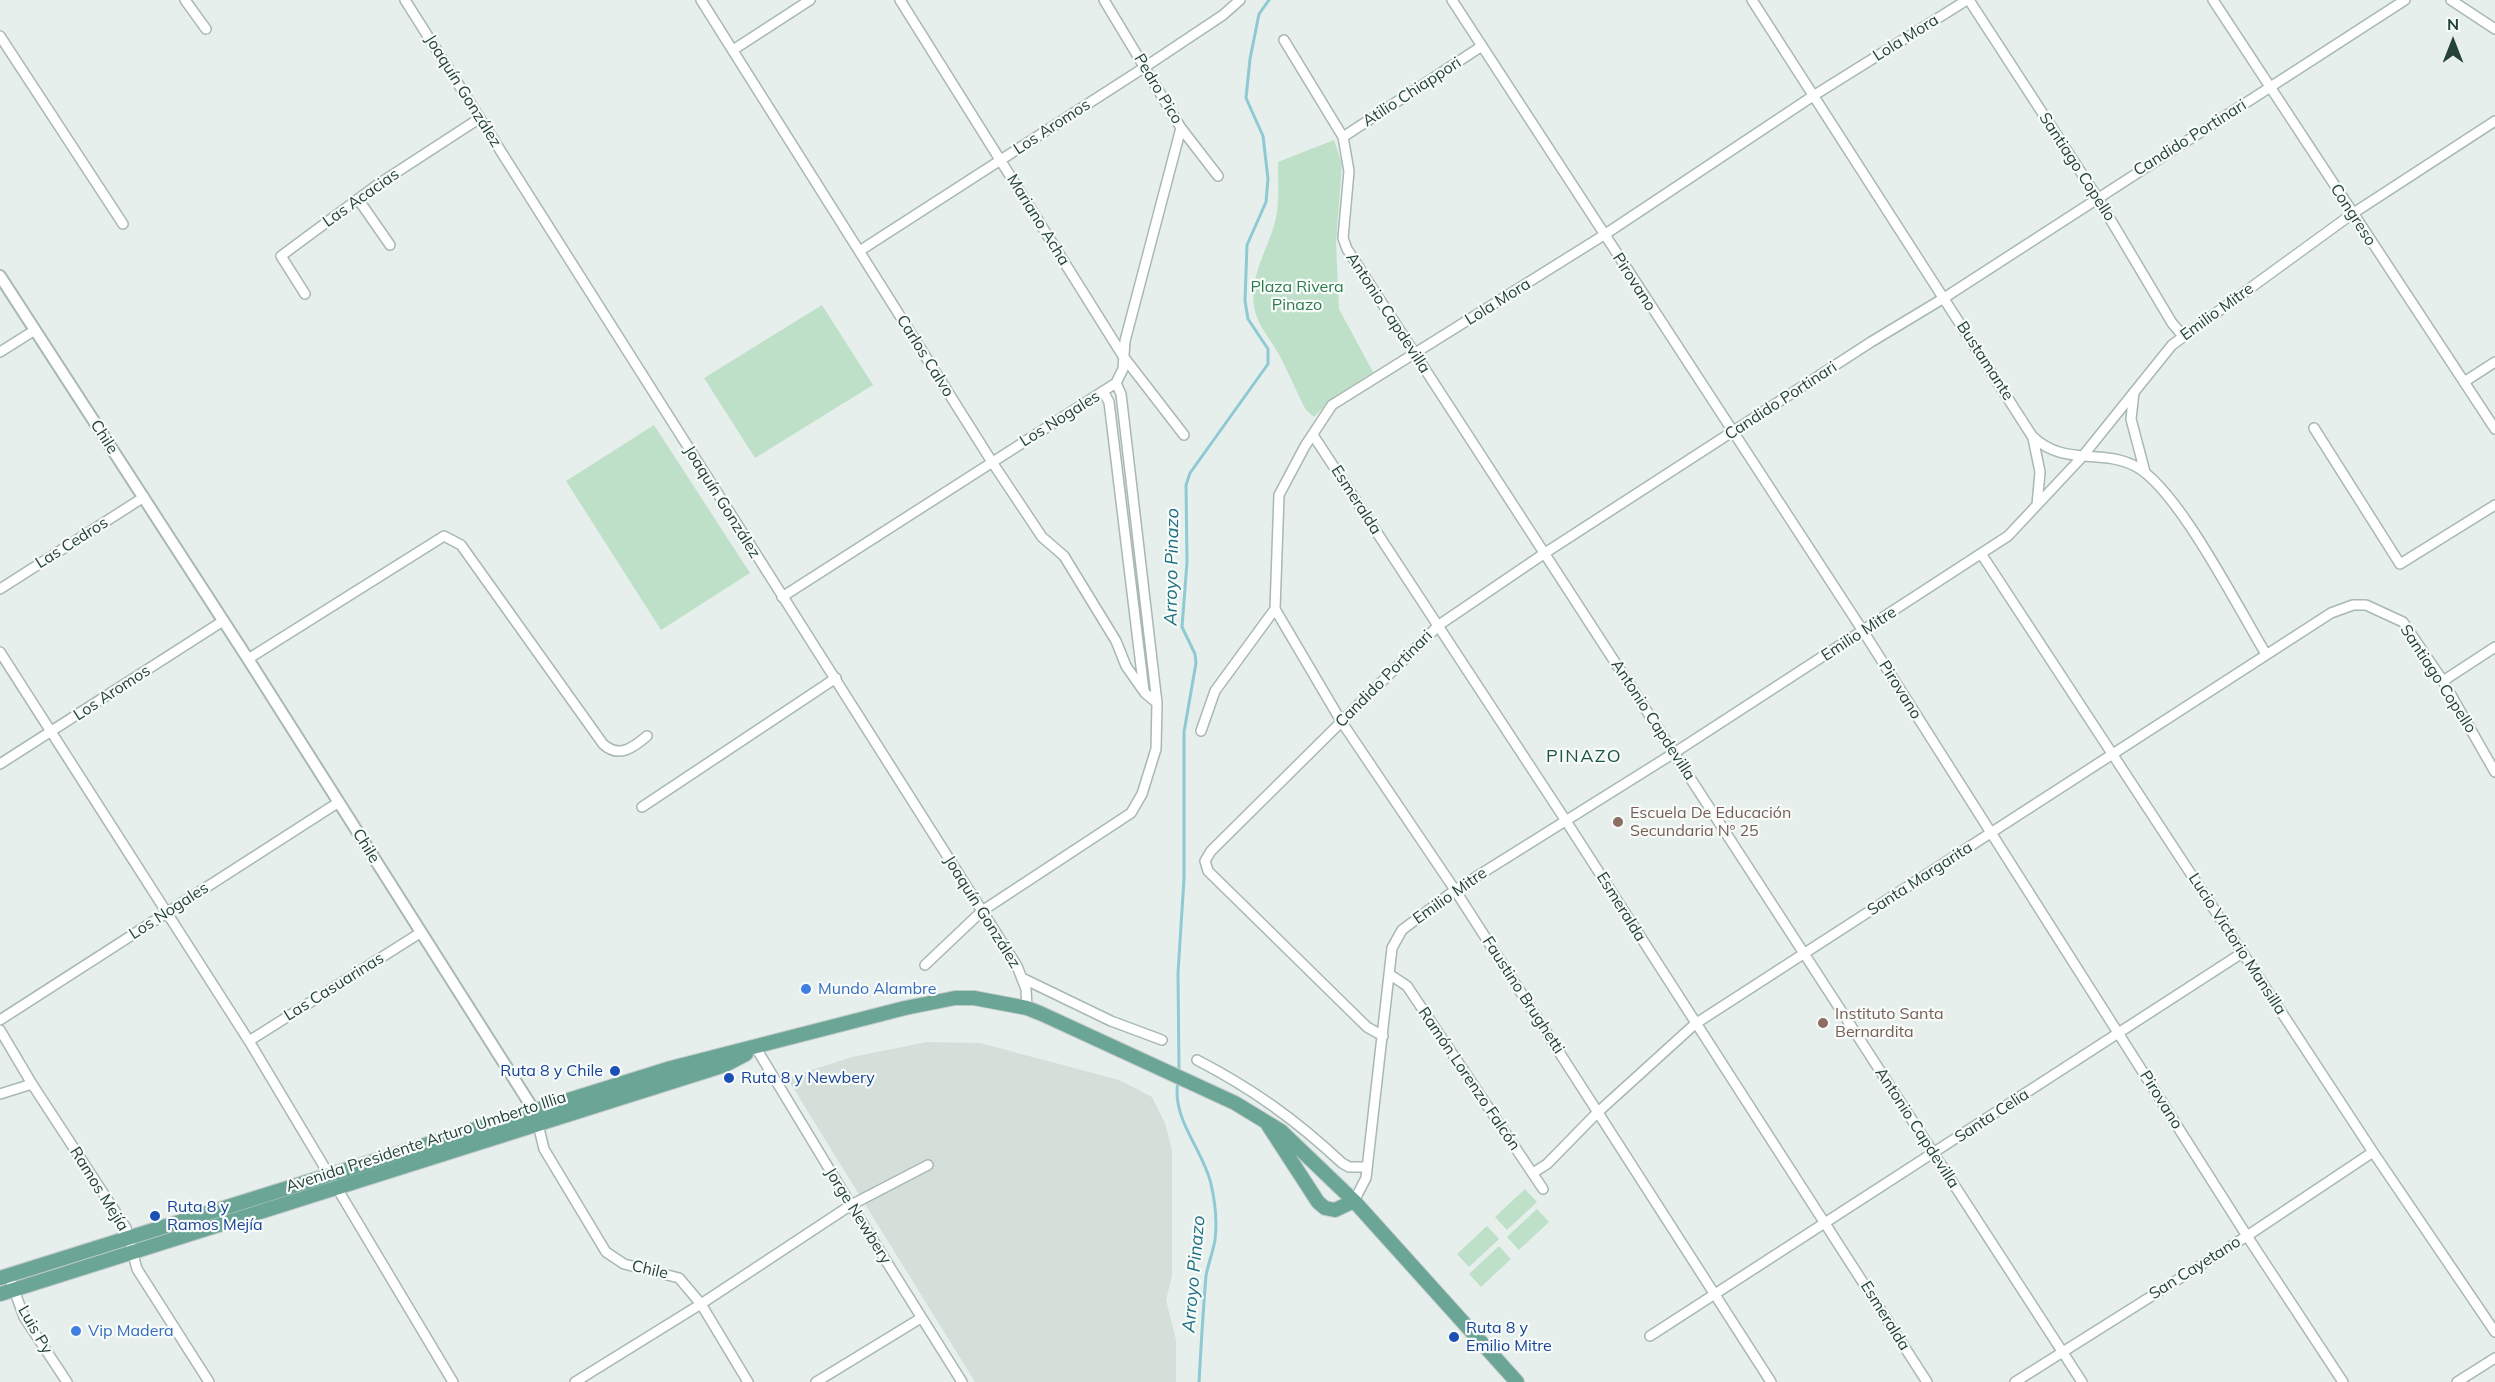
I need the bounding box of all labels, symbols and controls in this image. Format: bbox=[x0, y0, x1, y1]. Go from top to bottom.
street label: Lola Mora bbox=[1870, 10, 1942, 66]
north arrow bbox=[2423, 12, 2483, 72]
text: N bbox=[2447, 14, 2459, 34]
street label: Joaquín González bbox=[421, 31, 505, 151]
street label: Pedro Pico bbox=[1130, 50, 1186, 128]
street label: Atilio Chiappori bbox=[1359, 53, 1465, 131]
street label: Los Aromos bbox=[1010, 95, 1094, 159]
street label: Candido Portinari bbox=[2130, 96, 2250, 180]
street label: Santiago Copello bbox=[2035, 109, 2119, 225]
street label: Las Acacias bbox=[319, 165, 403, 231]
street label: Mariano Acha bbox=[1002, 171, 1074, 269]
street label: Congreso bbox=[2326, 180, 2380, 250]
street label: Antonio Capdevilla bbox=[1342, 249, 1434, 377]
street label: Pirovano bbox=[1608, 249, 1660, 315]
street label: Lola Mora bbox=[1462, 274, 1534, 330]
park label: Plaza Rivera Pinazo bbox=[1250, 277, 1344, 315]
street label: Emilio Mitre bbox=[2177, 279, 2257, 345]
street label: Carlos Calvo bbox=[892, 312, 958, 400]
street label: Bustamante bbox=[1952, 318, 2018, 404]
street label: Candido Portinari bbox=[1722, 358, 1840, 444]
street label: Los Nogales bbox=[1016, 387, 1104, 451]
street label: Chile bbox=[86, 416, 122, 458]
street label: Joaquín González bbox=[680, 442, 764, 562]
street label: Esmeralda bbox=[1327, 462, 1385, 538]
water label: Arroyo Pinazo bbox=[1160, 508, 1184, 626]
street label: Las Cedros bbox=[32, 513, 112, 573]
street label: Emilio Mitre bbox=[1818, 603, 1900, 665]
street label: Santiago Copello bbox=[2396, 621, 2480, 737]
street label: Candido Portinari bbox=[1331, 626, 1437, 732]
street label: Antonio Capdevilla bbox=[1607, 656, 1699, 784]
street label: Pirovano bbox=[1875, 657, 1925, 723]
street label: Los Aromos bbox=[70, 661, 154, 725]
district label: PINAZO bbox=[1546, 746, 1622, 768]
place label: Escuela De Educación Secundaria Nº 25 bbox=[1630, 803, 1791, 841]
marker: Escuela De Educación Secundaria Nº 25 bbox=[1611, 815, 1625, 829]
street label: Chile bbox=[348, 825, 384, 867]
street label: Santa Margarita bbox=[1864, 838, 1976, 920]
street label: Joaquín González bbox=[940, 852, 1024, 972]
street label: Emilio Mitre bbox=[1409, 864, 1491, 928]
street label: Esmeralda bbox=[1592, 869, 1650, 945]
street label: Lucio Victorio Mansilla bbox=[2184, 870, 2290, 1018]
street label: Los Nogales bbox=[126, 878, 212, 944]
street label: Faustino Brughetti bbox=[1478, 933, 1568, 1057]
street label: Las Casuarinas bbox=[281, 949, 387, 1025]
place label: Mundo Alambre bbox=[818, 979, 936, 999]
marker: Mundo Alambre bbox=[799, 982, 813, 996]
street label: Ramón Lorenzo Falcón bbox=[1414, 1004, 1524, 1154]
place label: Instituto Santa Bernardita bbox=[1835, 1004, 1944, 1042]
marker: Instituto Santa Bernardita bbox=[1816, 1016, 1830, 1030]
place label: Ruta 8 y Chile bbox=[500, 1061, 603, 1081]
marker: Ruta 8 y Chile bbox=[608, 1064, 622, 1078]
street label: Antonio Capdevilla bbox=[1871, 1064, 1963, 1192]
street label: Pirovano bbox=[2136, 1067, 2186, 1133]
place label: Ruta 8 y Newbery bbox=[741, 1068, 875, 1088]
marker: Ruta 8 y Newbery bbox=[722, 1071, 736, 1085]
street label: Santa Celia bbox=[1951, 1085, 2033, 1147]
street label: Avenida Presidente Arturo Umberto Illia bbox=[283, 1088, 569, 1196]
street label: Ramos Mejía bbox=[66, 1143, 132, 1235]
street label: Jorge Newbery bbox=[821, 1164, 895, 1268]
place label: Ruta 8 y Ramos Mejía bbox=[167, 1197, 263, 1235]
marker: Ruta 8 y Ramos Mejía bbox=[148, 1209, 162, 1223]
water label: Arroyo Pinazo bbox=[1178, 1215, 1210, 1333]
street label: San Cayetano bbox=[2146, 1232, 2244, 1304]
street label: Chile bbox=[630, 1257, 670, 1283]
street label: Esmeralda bbox=[1856, 1278, 1914, 1354]
street label: Luis Py bbox=[14, 1302, 56, 1358]
place label: Ruta 8 y Emilio Mitre bbox=[1466, 1318, 1552, 1356]
place label: Vip Madera bbox=[88, 1321, 174, 1341]
marker: Vip Madera bbox=[69, 1324, 83, 1338]
marker: Ruta 8 y Emilio Mitre bbox=[1447, 1330, 1461, 1344]

